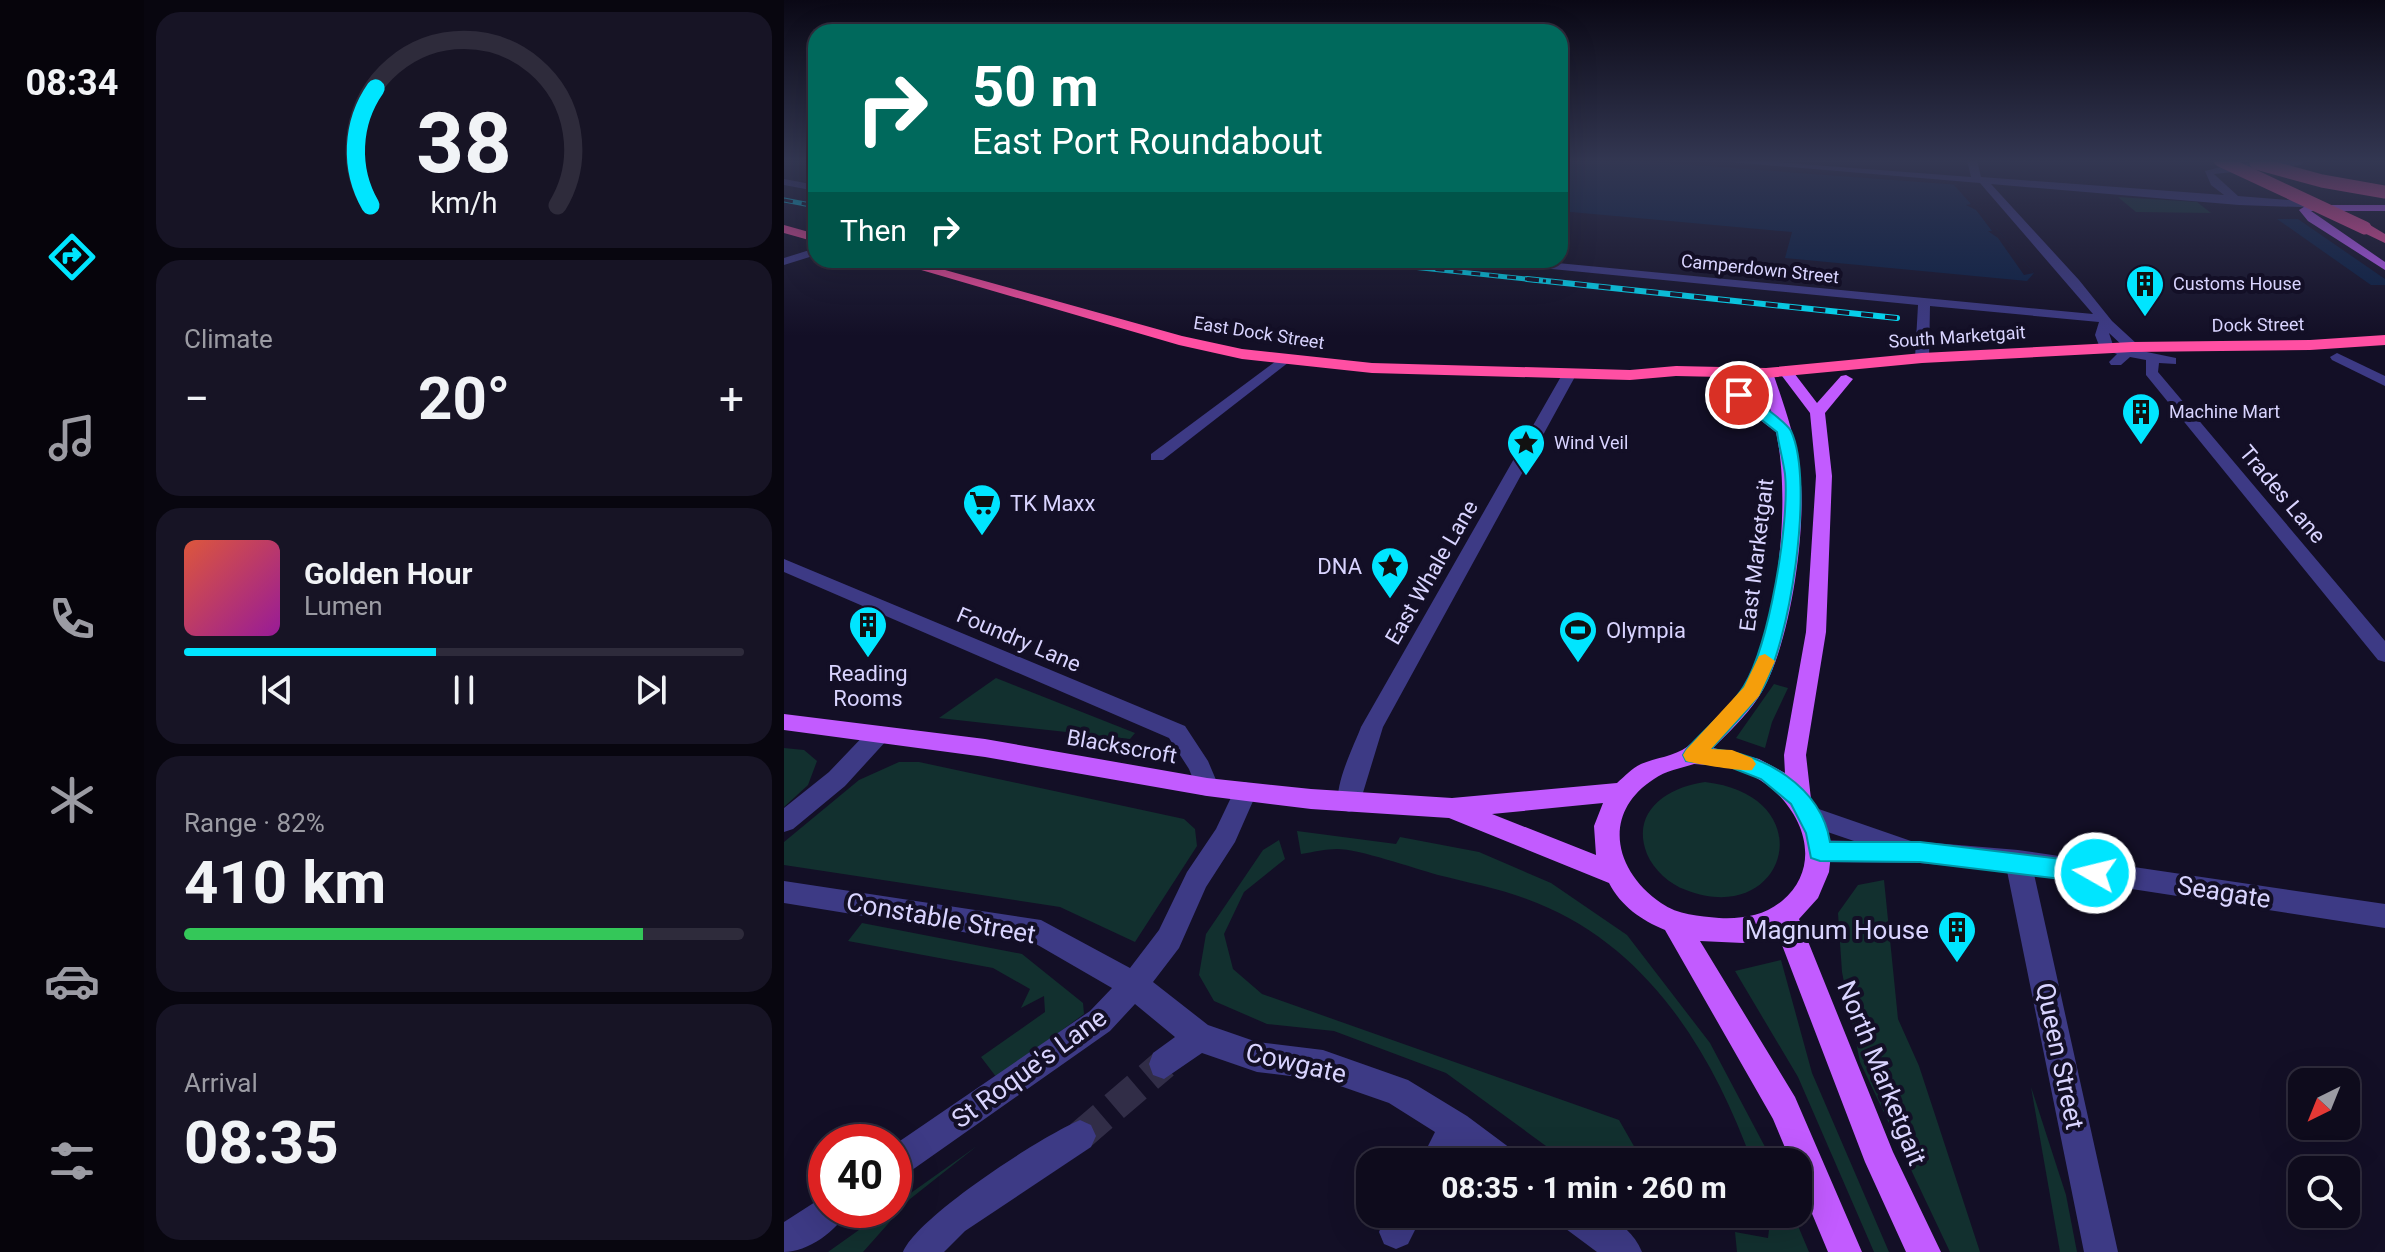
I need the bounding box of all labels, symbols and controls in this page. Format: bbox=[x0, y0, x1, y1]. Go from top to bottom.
text: 50 m bbox=[972, 54, 1099, 120]
icon: right bbox=[840, 56, 944, 160]
text: 08:34 bbox=[26, 62, 118, 104]
text: 38 bbox=[416, 95, 512, 192]
text: East Port Roundabout bbox=[972, 121, 1323, 163]
text: km/h bbox=[430, 186, 498, 220]
icon: right bbox=[923, 208, 967, 252]
text: Then bbox=[840, 213, 907, 248]
icon: directions bbox=[44, 229, 100, 285]
street label: Camperdown Street bbox=[1680, 250, 1840, 287]
building icon: Customs House bbox=[2124, 263, 2166, 318]
place label: Customs House bbox=[2173, 273, 2301, 294]
street label: East Dock Street bbox=[1192, 312, 1326, 353]
street label: Dock Street bbox=[2212, 313, 2305, 336]
street label: South Marketgait bbox=[1888, 321, 2026, 352]
text: Climate bbox=[184, 324, 273, 354]
pin bbox=[1705, 361, 1773, 429]
text: 20° bbox=[418, 363, 510, 434]
text: − bbox=[184, 373, 209, 425]
text: + bbox=[719, 373, 744, 425]
icon: arrive bbox=[1717, 373, 1761, 417]
building icon: Machine Mart bbox=[2120, 391, 2162, 446]
place label: Machine Mart bbox=[2169, 401, 2280, 422]
icon: music bbox=[44, 410, 100, 466]
place icon: Wind Veil bbox=[1505, 422, 1547, 477]
place label: Wind Veil bbox=[1554, 432, 1628, 453]
street label: Trades Lane bbox=[2235, 440, 2331, 548]
street label: East Marketgait bbox=[1735, 477, 1778, 633]
supermarket icon: TK Maxx bbox=[961, 482, 1003, 537]
place label: TK Maxx bbox=[1010, 491, 1095, 516]
street label: East Whale Lane bbox=[1380, 496, 1483, 649]
place icon: DNA bbox=[1369, 545, 1411, 600]
place label: DNA bbox=[1317, 554, 1363, 579]
text: Golden Hour bbox=[304, 556, 473, 591]
icon: phone bbox=[44, 591, 100, 647]
text: Lumen bbox=[304, 591, 383, 621]
street label: Foundry Lane bbox=[953, 602, 1085, 677]
building icon: Reading Rooms bbox=[847, 604, 889, 659]
sports icon: Olympia bbox=[1557, 609, 1599, 664]
place label: Olympia bbox=[1606, 618, 1686, 643]
place label: Reading Rooms bbox=[828, 661, 908, 711]
icon: previous bbox=[255, 668, 299, 712]
icon: pause bbox=[442, 668, 486, 712]
icon: next bbox=[629, 668, 673, 712]
street label: Blackscroft bbox=[1065, 725, 1179, 768]
icon: climate bbox=[44, 772, 100, 828]
text: Range · 82% bbox=[184, 808, 325, 838]
position arrow bbox=[2053, 831, 2137, 915]
text: 410 km bbox=[184, 847, 386, 918]
street label: Seagate bbox=[2175, 870, 2273, 914]
street label: Constable Street bbox=[844, 887, 1038, 949]
building icon: Magnum House bbox=[1936, 909, 1978, 964]
place label: Magnum House bbox=[1745, 915, 1929, 945]
icon: car bbox=[44, 953, 100, 1009]
street label: North Marketgait bbox=[1831, 976, 1933, 1170]
street label: Queen Street bbox=[2030, 980, 2090, 1132]
street label: St Roque's Lane bbox=[946, 1002, 1112, 1134]
street label: Cowgate bbox=[1243, 1037, 1349, 1089]
text: Arrival bbox=[184, 1068, 258, 1098]
north arrow bbox=[2288, 1068, 2360, 1140]
map controls bbox=[2288, 1068, 2360, 1228]
text: 08:35 bbox=[184, 1107, 339, 1178]
speed limit sign: 40 bbox=[808, 1124, 912, 1228]
icon: filters bbox=[44, 1133, 100, 1189]
button: search bbox=[2288, 1156, 2360, 1228]
text: 08:35 · 1 min · 260 m bbox=[1441, 1170, 1727, 1205]

